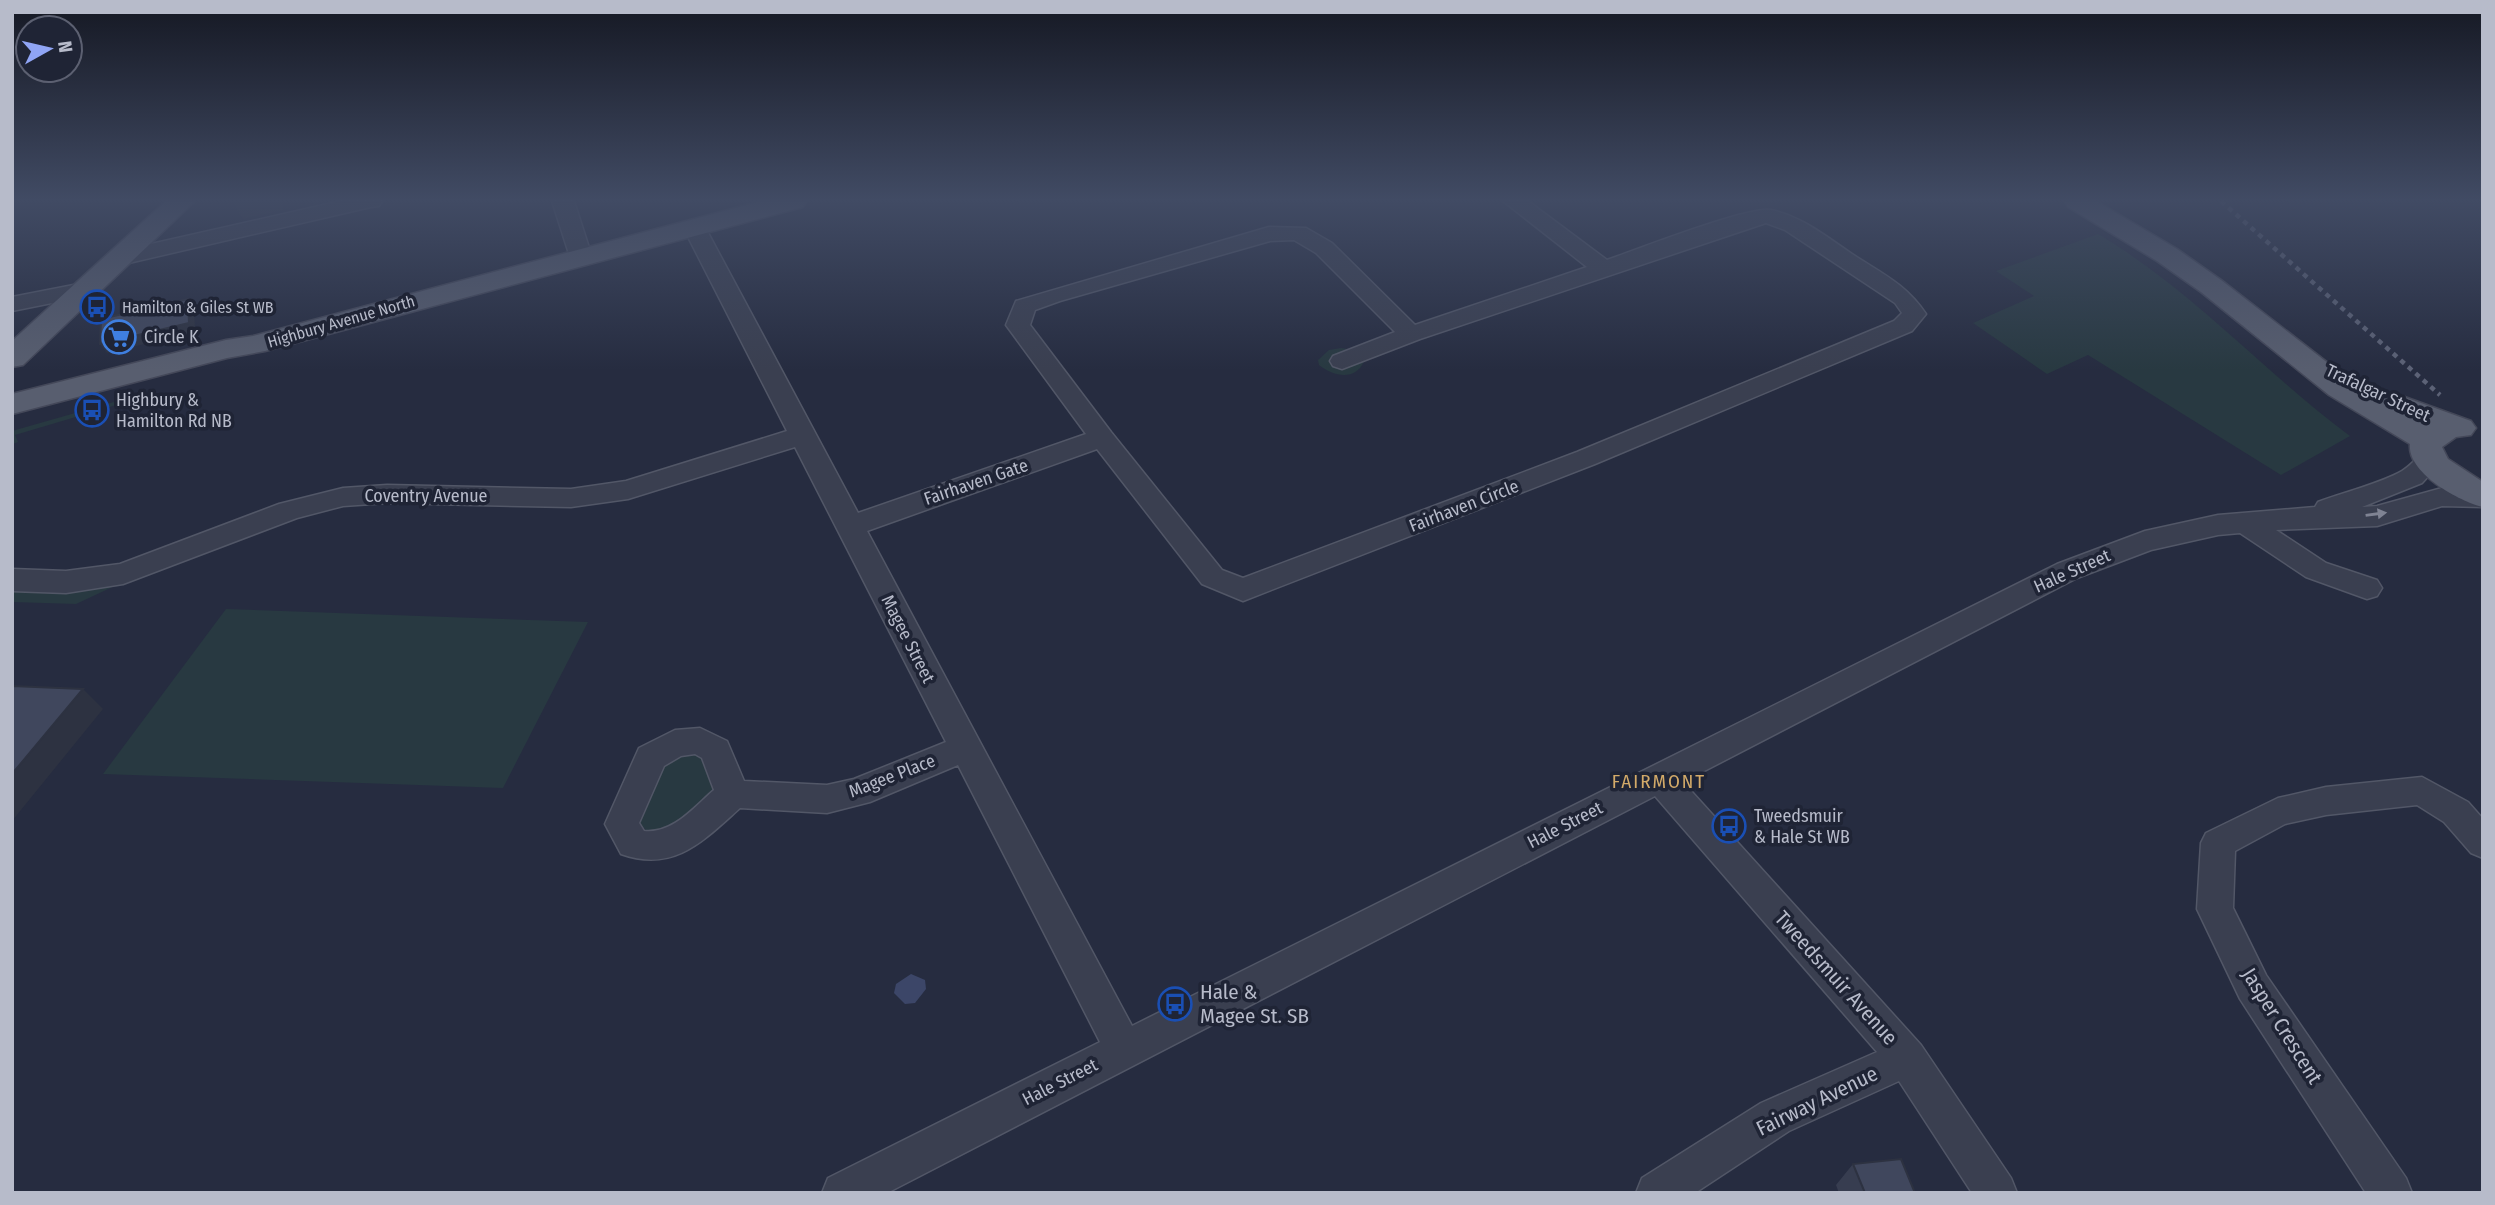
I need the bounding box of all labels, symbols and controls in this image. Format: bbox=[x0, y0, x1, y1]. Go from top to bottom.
north arrow bbox=[14, 14, 84, 84]
text: N bbox=[53, 39, 78, 54]
bus stop icon: Hamilton & Giles St WB bbox=[78, 288, 116, 326]
street label: Highbury Avenue North bbox=[265, 291, 417, 352]
place label: Hamilton & Giles St WB bbox=[122, 298, 274, 317]
supermarket icon: Circle K bbox=[100, 318, 138, 356]
place label: Circle K bbox=[144, 326, 199, 348]
street label: Trafalgar Street bbox=[2322, 359, 2434, 427]
place label: Highbury & Hamilton Rd NB bbox=[116, 389, 232, 432]
bus stop icon: Highbury & Hamilton Rd NB bbox=[73, 391, 111, 429]
street label: Fairhaven Gate bbox=[921, 454, 1031, 510]
street label: Fairhaven Circle bbox=[1406, 475, 1522, 537]
street label: Coventry Avenue bbox=[364, 485, 488, 507]
one-way arrow bbox=[2365, 509, 2387, 520]
street label: Hale Street bbox=[2030, 544, 2114, 598]
street label: Magee Street bbox=[876, 591, 940, 687]
street label: Magee Place bbox=[846, 749, 938, 803]
district label: FAIRMONT bbox=[1612, 770, 1706, 793]
street label: Hale Street bbox=[1524, 797, 1606, 853]
place label: Tweedsmuir & Hale St WB bbox=[1754, 805, 1850, 848]
bus stop icon: Tweedsmuir & Hale St WB bbox=[1710, 807, 1748, 845]
street label: Tweedsmuir Avenue bbox=[1769, 906, 1903, 1050]
street label: Jasper Crescent bbox=[2236, 963, 2328, 1089]
place label: Hale & Magee St. SB bbox=[1200, 979, 1309, 1029]
bus stop icon: Hale & Magee St. SB bbox=[1156, 985, 1194, 1023]
street label: Hale Street bbox=[1019, 1054, 1101, 1110]
street label: Fairway Avenue bbox=[1752, 1060, 1882, 1142]

